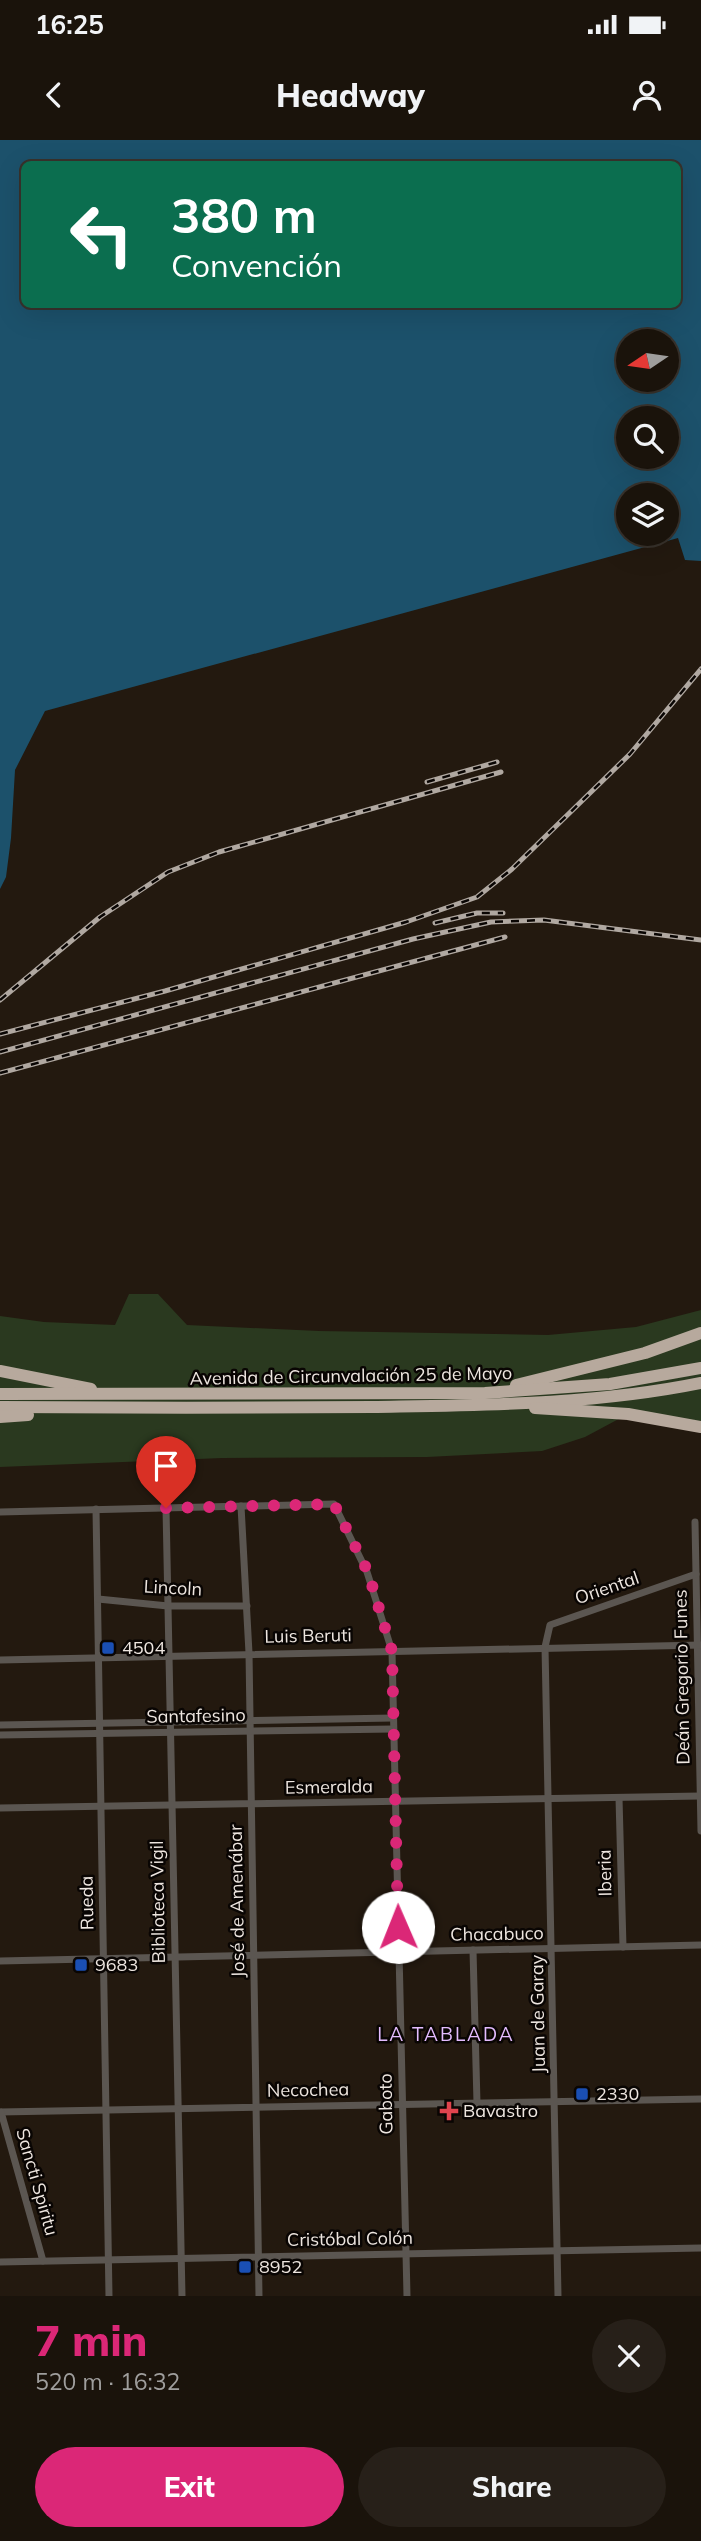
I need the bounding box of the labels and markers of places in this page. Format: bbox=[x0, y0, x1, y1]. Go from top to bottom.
pin bbox=[136, 1436, 196, 1508]
place label: 4504 bbox=[122, 1636, 165, 1659]
marker: 4504 bbox=[100, 1640, 116, 1656]
place label: 9683 bbox=[95, 1953, 138, 1976]
marker: 9683 bbox=[73, 1957, 89, 1973]
place label: 2330 bbox=[596, 2082, 639, 2105]
marker: 2330 bbox=[574, 2086, 590, 2102]
place label: Bavastro bbox=[463, 2099, 538, 2122]
marker: Bavastro bbox=[441, 2103, 457, 2119]
place label: 8952 bbox=[259, 2255, 302, 2278]
marker: 8952 bbox=[237, 2259, 253, 2275]

